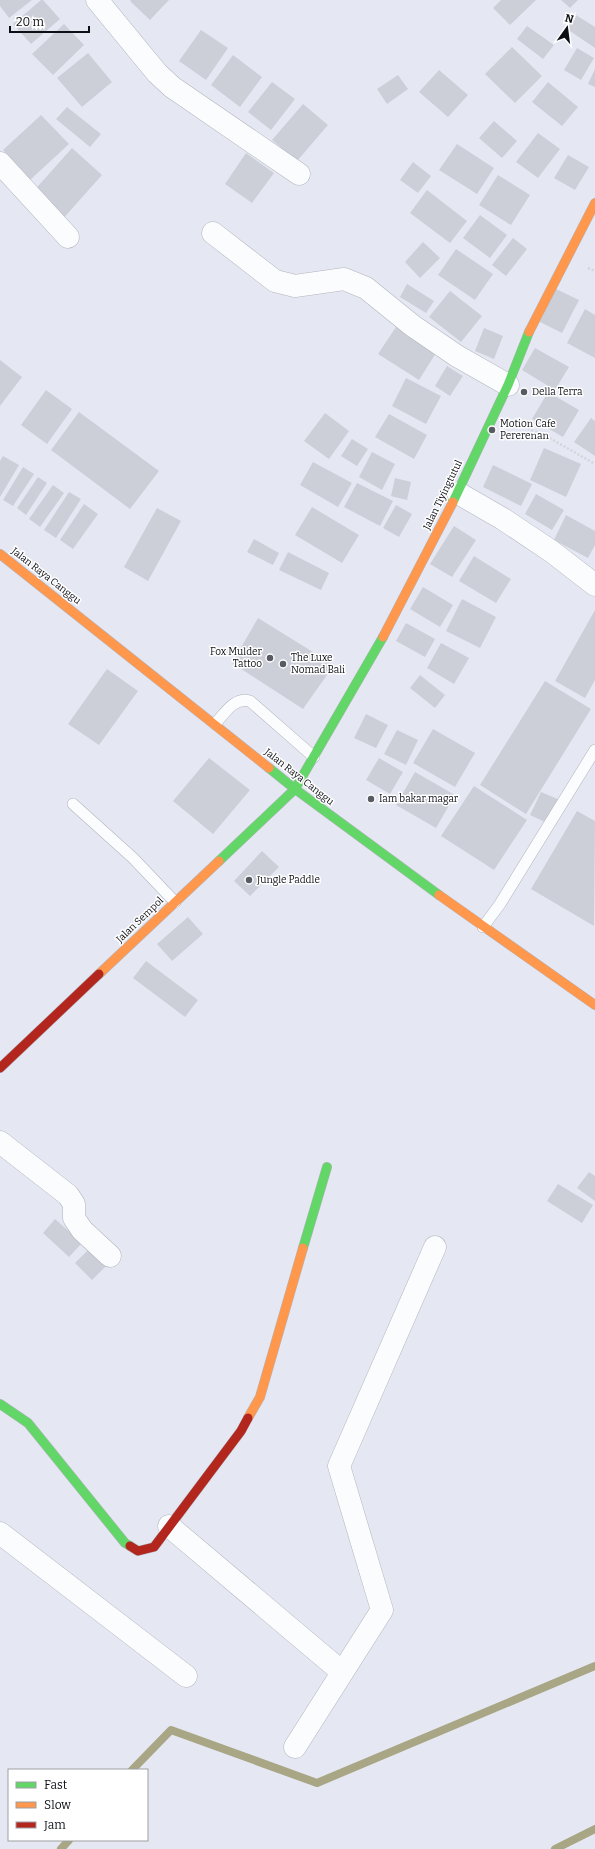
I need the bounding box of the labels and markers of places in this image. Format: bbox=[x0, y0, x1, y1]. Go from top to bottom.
place label: Della Terra bbox=[532, 386, 583, 398]
marker: Della Terra bbox=[519, 387, 529, 397]
place label: Motion Cafe Pererenan bbox=[500, 418, 556, 442]
marker: Motion Cafe Pererenan bbox=[487, 425, 497, 435]
place label: Fox Mulder Tattoo bbox=[210, 646, 263, 670]
place label: The Luxe Nomad Bali bbox=[291, 652, 345, 676]
marker: Fox Mulder Tattoo bbox=[265, 653, 275, 663]
marker: The Luxe Nomad Bali bbox=[278, 659, 288, 669]
place label: Iam bakar magar bbox=[379, 793, 459, 805]
marker: Iam bakar magar bbox=[366, 794, 376, 804]
place label: Jungle Paddle bbox=[256, 874, 320, 886]
marker: Jungle Paddle bbox=[244, 875, 254, 885]

